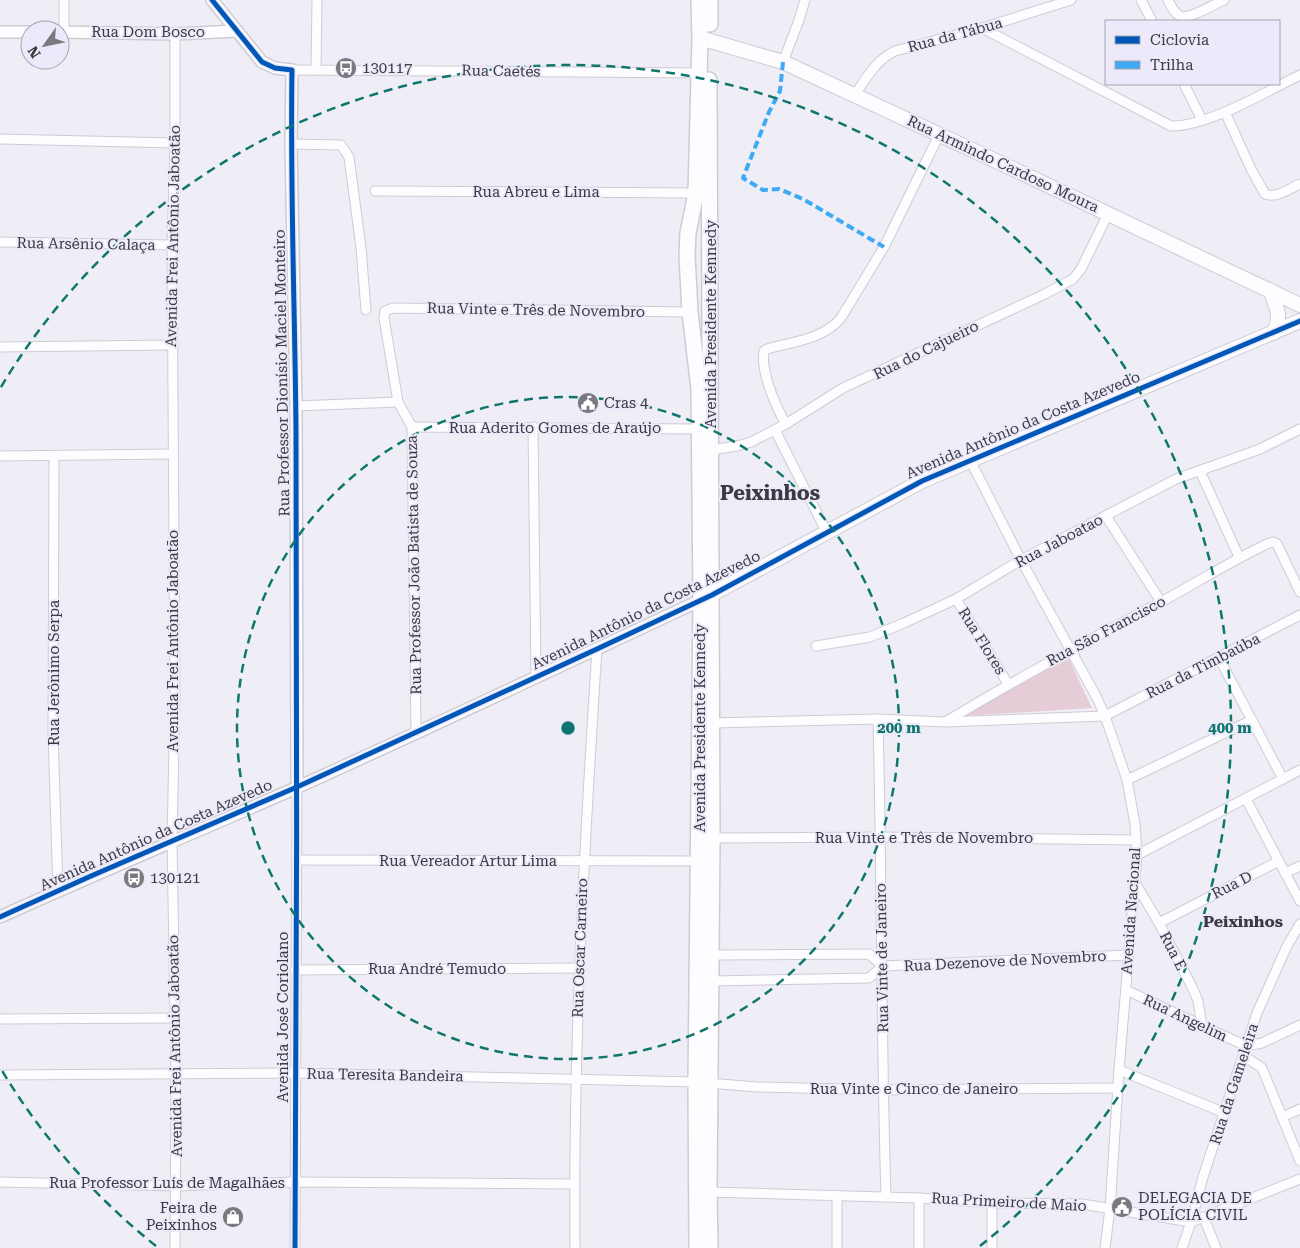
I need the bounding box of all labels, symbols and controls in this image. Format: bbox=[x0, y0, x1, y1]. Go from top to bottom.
street label: Rua da Tábua bbox=[906, 14, 1004, 56]
north arrow bbox=[20, 20, 70, 70]
legend bbox=[1105, 20, 1280, 85]
street label: Rua Dom Bosco bbox=[91, 23, 205, 41]
text: Ciclovia bbox=[1150, 31, 1209, 49]
text: N bbox=[24, 43, 44, 61]
bus stop icon: 130117 bbox=[334, 56, 358, 80]
text: Trilha bbox=[1150, 56, 1193, 74]
place label: 130117 bbox=[362, 59, 412, 77]
street label: Rua Caetés bbox=[461, 61, 541, 81]
street label: Rua Armindo Cardoso Moura bbox=[904, 112, 1102, 216]
street label: Avenida Frei Antônio Jaboatão bbox=[162, 125, 184, 347]
street label: Rua Abreu e Lima bbox=[472, 183, 600, 201]
street label: Avenida Presidente Kennedy bbox=[702, 220, 720, 428]
street label: Rua Professor Dionísio Maciel Monteiro bbox=[270, 229, 294, 517]
street label: Rua Arsênio Calaça bbox=[16, 234, 156, 254]
street label: Rua Vinte e Três de Novembro bbox=[427, 299, 645, 321]
street label: Rua do Cajueiro bbox=[870, 317, 982, 383]
street label: Avenida Antônio da Costa Azevedo bbox=[903, 367, 1143, 483]
public building icon: Cras 4 bbox=[576, 391, 600, 415]
place label: Cras 4 bbox=[604, 394, 649, 412]
street label: Rua Aderito Gomes de Araújo bbox=[449, 419, 661, 437]
street label: Rua Professor João Batista de Souza bbox=[403, 435, 425, 695]
district label: Peixinhos bbox=[720, 481, 820, 505]
street label: Rua Jaboatao bbox=[1012, 510, 1106, 572]
street label: Avenida Frei Antônio Jaboatão bbox=[164, 530, 182, 752]
street label: Avenida Antônio da Costa Azevedo bbox=[529, 547, 763, 673]
street label: Rua São Francisco bbox=[1043, 592, 1169, 670]
street label: Rua Jerônimo Serpa bbox=[45, 600, 63, 746]
street label: Rua Flores bbox=[954, 604, 1010, 678]
street label: Avenida Presidente Kennedy bbox=[691, 624, 709, 832]
street label: Rua da Timbaúba bbox=[1143, 629, 1263, 703]
centre of rings bbox=[559, 719, 577, 737]
text: 200 m bbox=[877, 719, 921, 737]
text: 400 m bbox=[1208, 719, 1252, 737]
street label: Avenida Antônio da Costa Azevedo bbox=[37, 775, 275, 895]
street label: Rua Vinte e Três de Novembro bbox=[815, 829, 1033, 847]
street label: Avenida Nacional bbox=[1118, 847, 1144, 975]
street label: Rua Vereador Artur Lima bbox=[379, 852, 557, 870]
bus stop icon: 130121 bbox=[122, 866, 146, 890]
street label: Rua D bbox=[1209, 867, 1255, 903]
place label: 130121 bbox=[150, 869, 200, 887]
street label: Rua Oscar Carneiro bbox=[569, 878, 591, 1018]
street label: Rua Vinte de Janeiro bbox=[872, 883, 892, 1033]
district label: Peixinhos bbox=[1203, 912, 1283, 931]
street label: Rua E bbox=[1156, 929, 1190, 973]
street label: Avenida José Coriolano bbox=[274, 931, 292, 1103]
street label: Avenida Frei Antônio Jaboatão bbox=[164, 935, 186, 1157]
street label: Rua Dezenove de Novembro bbox=[903, 947, 1107, 975]
street label: Rua André Temudo bbox=[368, 960, 506, 978]
street label: Rua Angelim bbox=[1140, 991, 1230, 1045]
street label: Rua da Gameleira bbox=[1206, 1021, 1262, 1147]
street label: Rua Teresita Bandeira bbox=[306, 1065, 464, 1085]
street label: Rua Vinte e Cinco de Janeiro bbox=[810, 1080, 1018, 1098]
street label: Rua Professor Luís de Magalhães bbox=[49, 1174, 285, 1192]
street label: Rua Primeiro de Maio bbox=[931, 1189, 1087, 1215]
place label: DELEGACIA DE POLÍCIA CIVIL bbox=[1138, 1189, 1252, 1224]
public building icon: DELEGACIA DE POLÍCIA CIVIL bbox=[1110, 1195, 1134, 1219]
place label: Feira de Peixinhos bbox=[146, 1199, 217, 1234]
shop icon: Feira de Peixinhos bbox=[221, 1205, 245, 1229]

